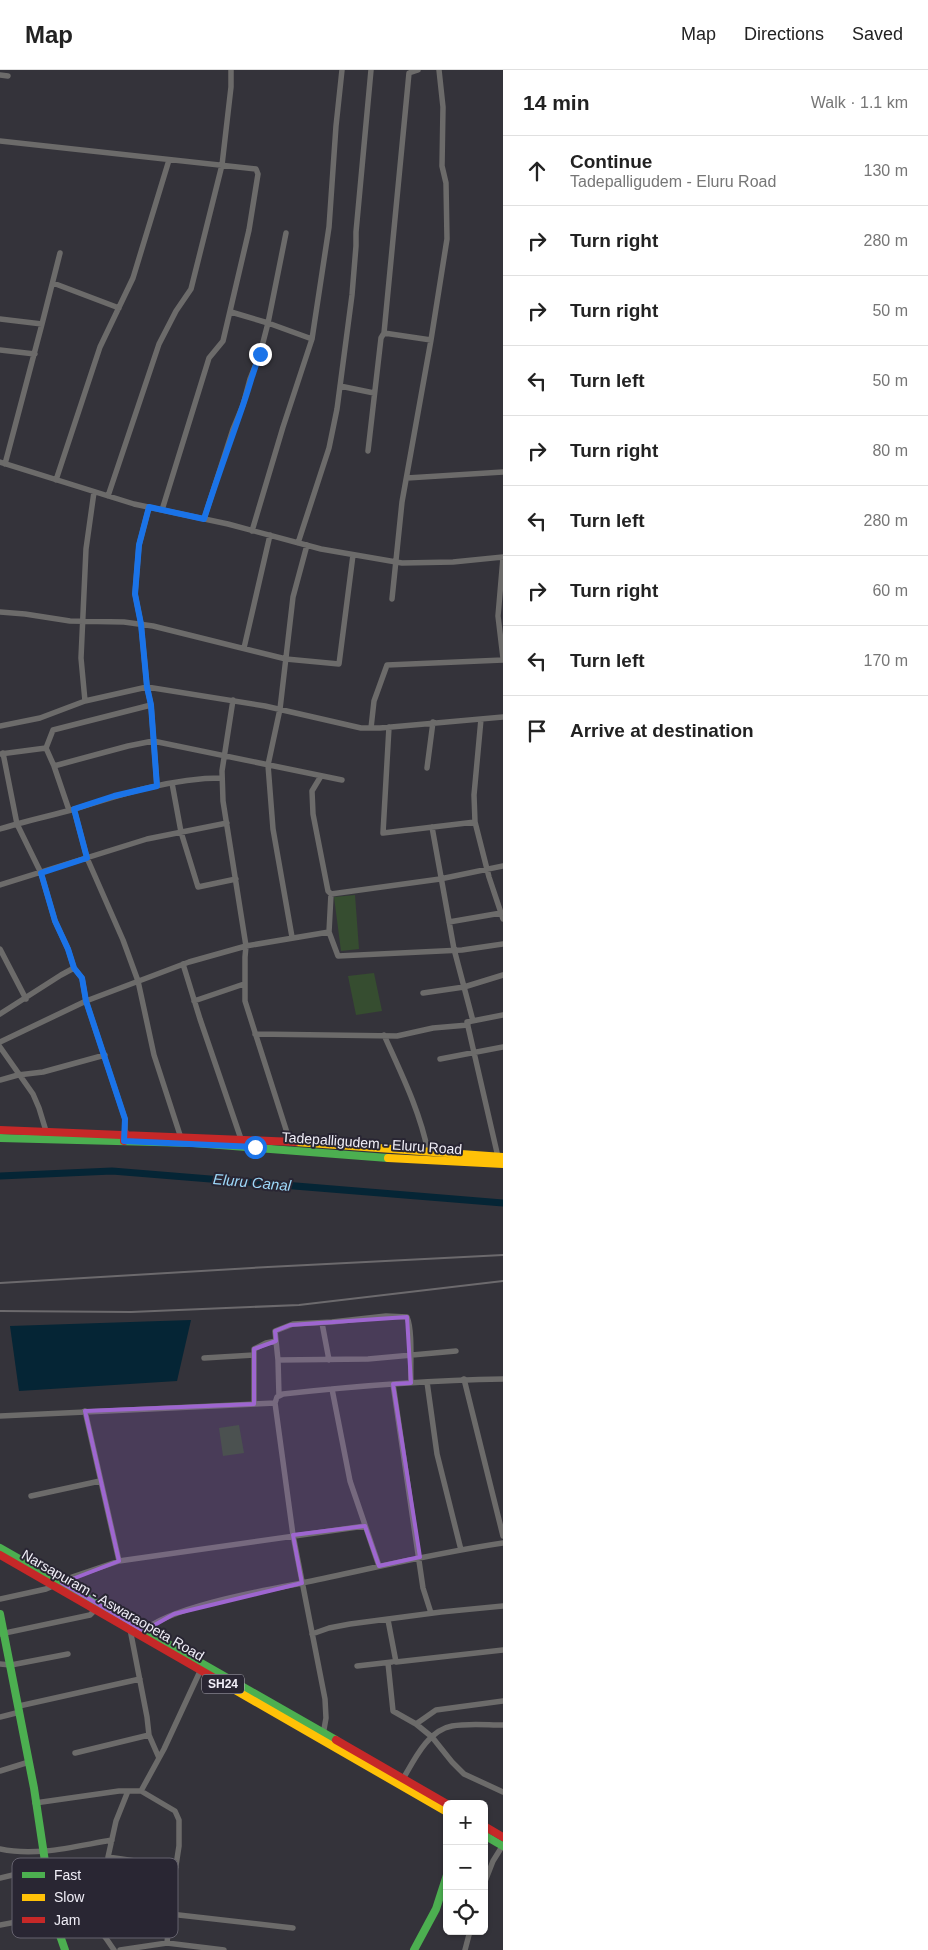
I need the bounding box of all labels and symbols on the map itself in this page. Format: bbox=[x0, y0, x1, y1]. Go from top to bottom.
route end bbox=[249, 343, 272, 366]
street label: Tadepalligudem - Eluru Road bbox=[281, 1129, 463, 1157]
route start bbox=[244, 1136, 267, 1159]
water label: Eluru Canal bbox=[212, 1170, 292, 1194]
street label: Narsapuram - Aswaraopeta Road bbox=[19, 1546, 207, 1664]
road number: SH24 bbox=[202, 1675, 244, 1694]
legend bbox=[12, 1858, 178, 1938]
text: Fast bbox=[54, 1867, 81, 1883]
text: Slow bbox=[54, 1889, 85, 1905]
text: Jam bbox=[54, 1912, 80, 1928]

